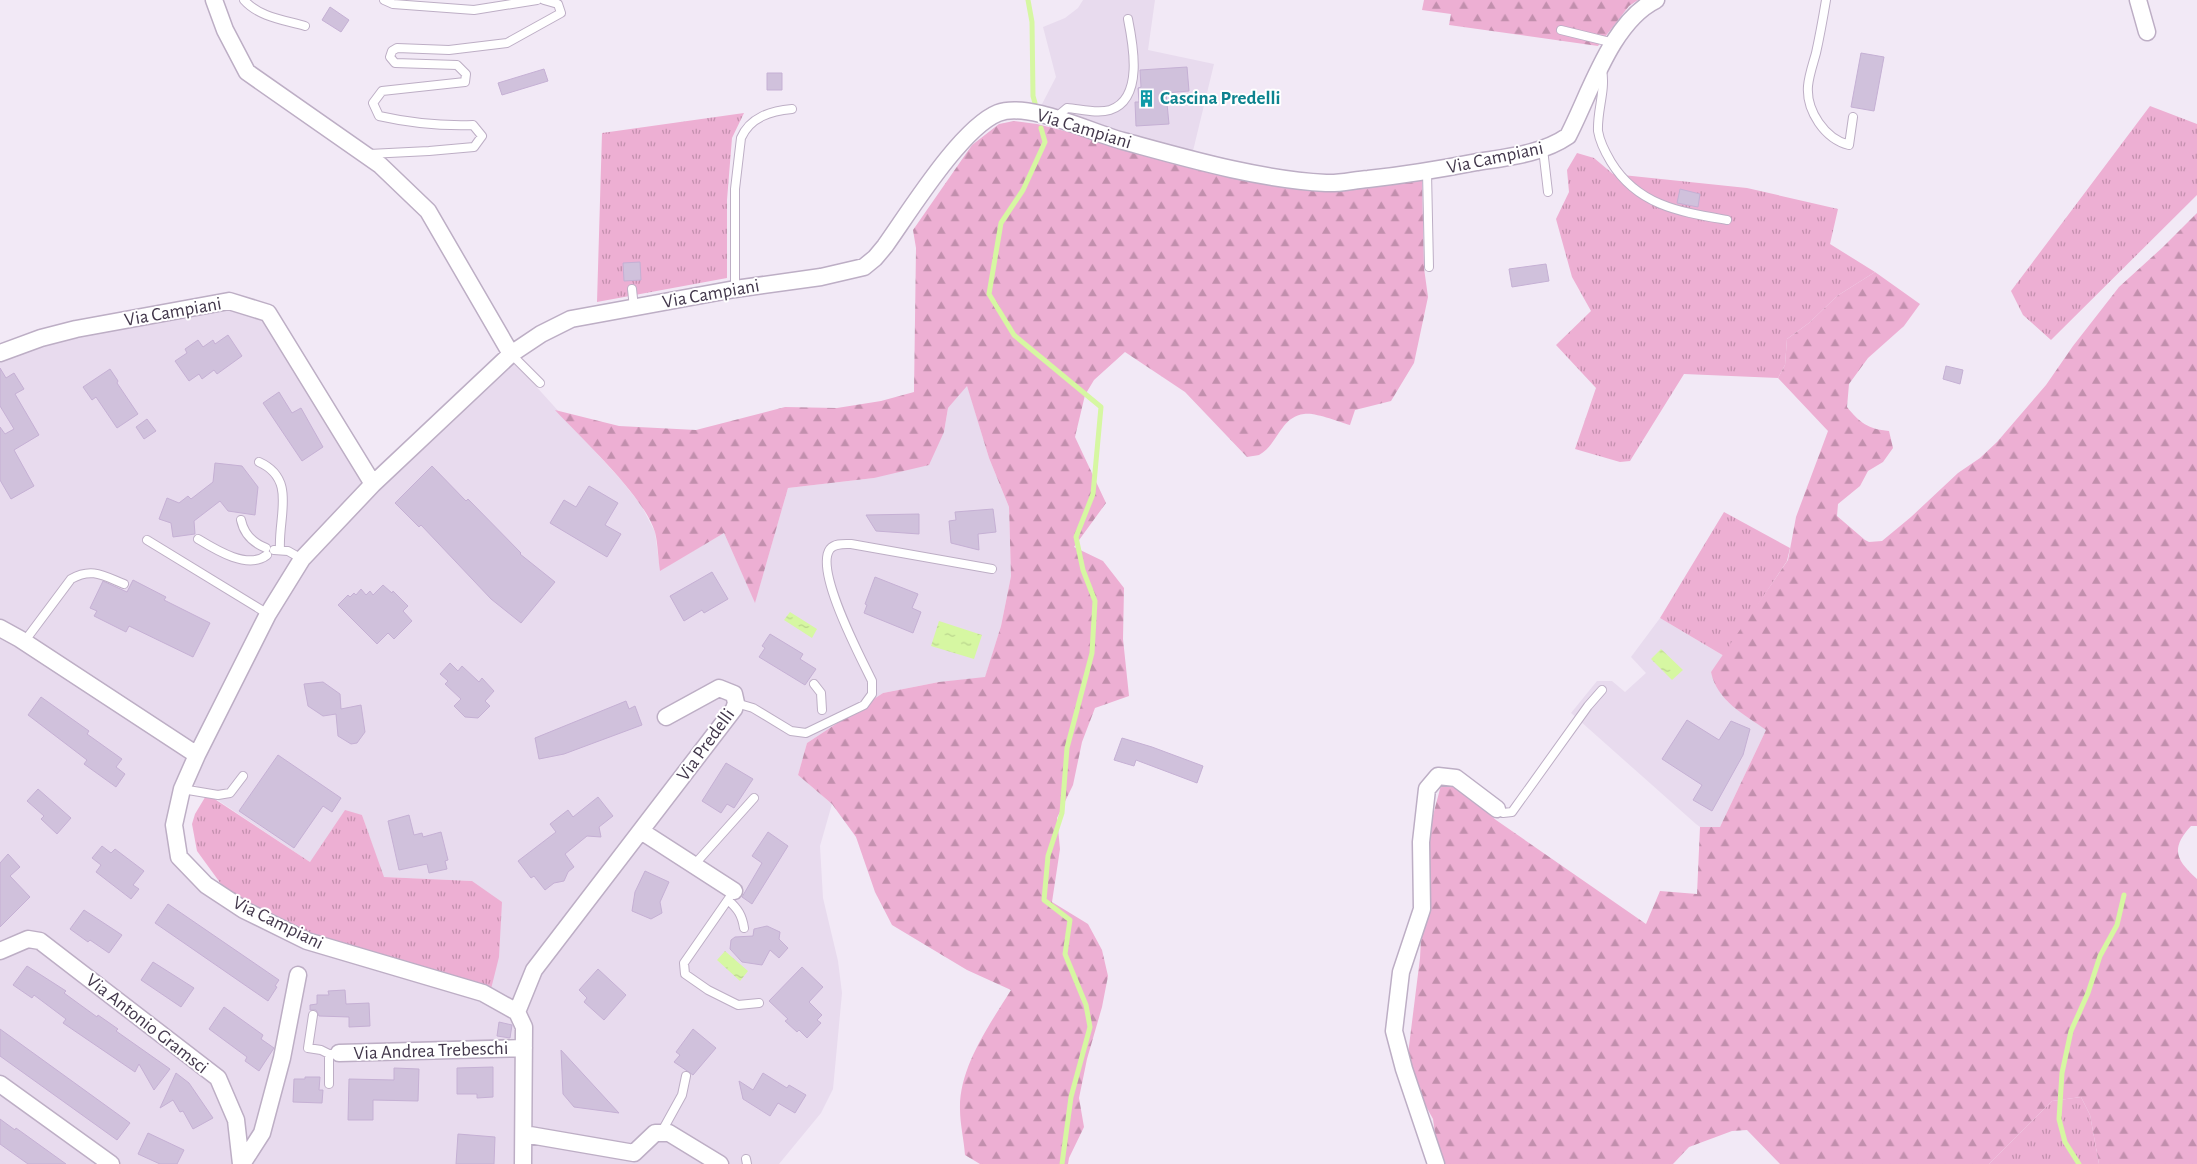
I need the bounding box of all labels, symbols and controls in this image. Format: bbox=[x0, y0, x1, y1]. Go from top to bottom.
building icon: Cascina Predelli bbox=[1136, 88, 1156, 108]
place label: Cascina Predelli bbox=[1160, 89, 1280, 108]
street label: Via Campiani bbox=[1034, 106, 1134, 152]
street label: Via Campiani bbox=[1445, 139, 1545, 177]
street label: Via Campiani bbox=[661, 276, 761, 312]
street label: Via Campiani bbox=[123, 294, 223, 330]
street label: Via Predelli bbox=[674, 705, 738, 785]
street label: Via Campiani bbox=[230, 893, 326, 953]
street label: Via Antonio Gramsci bbox=[82, 971, 212, 1077]
street label: Via Andrea Trebeschi bbox=[353, 1039, 509, 1063]

